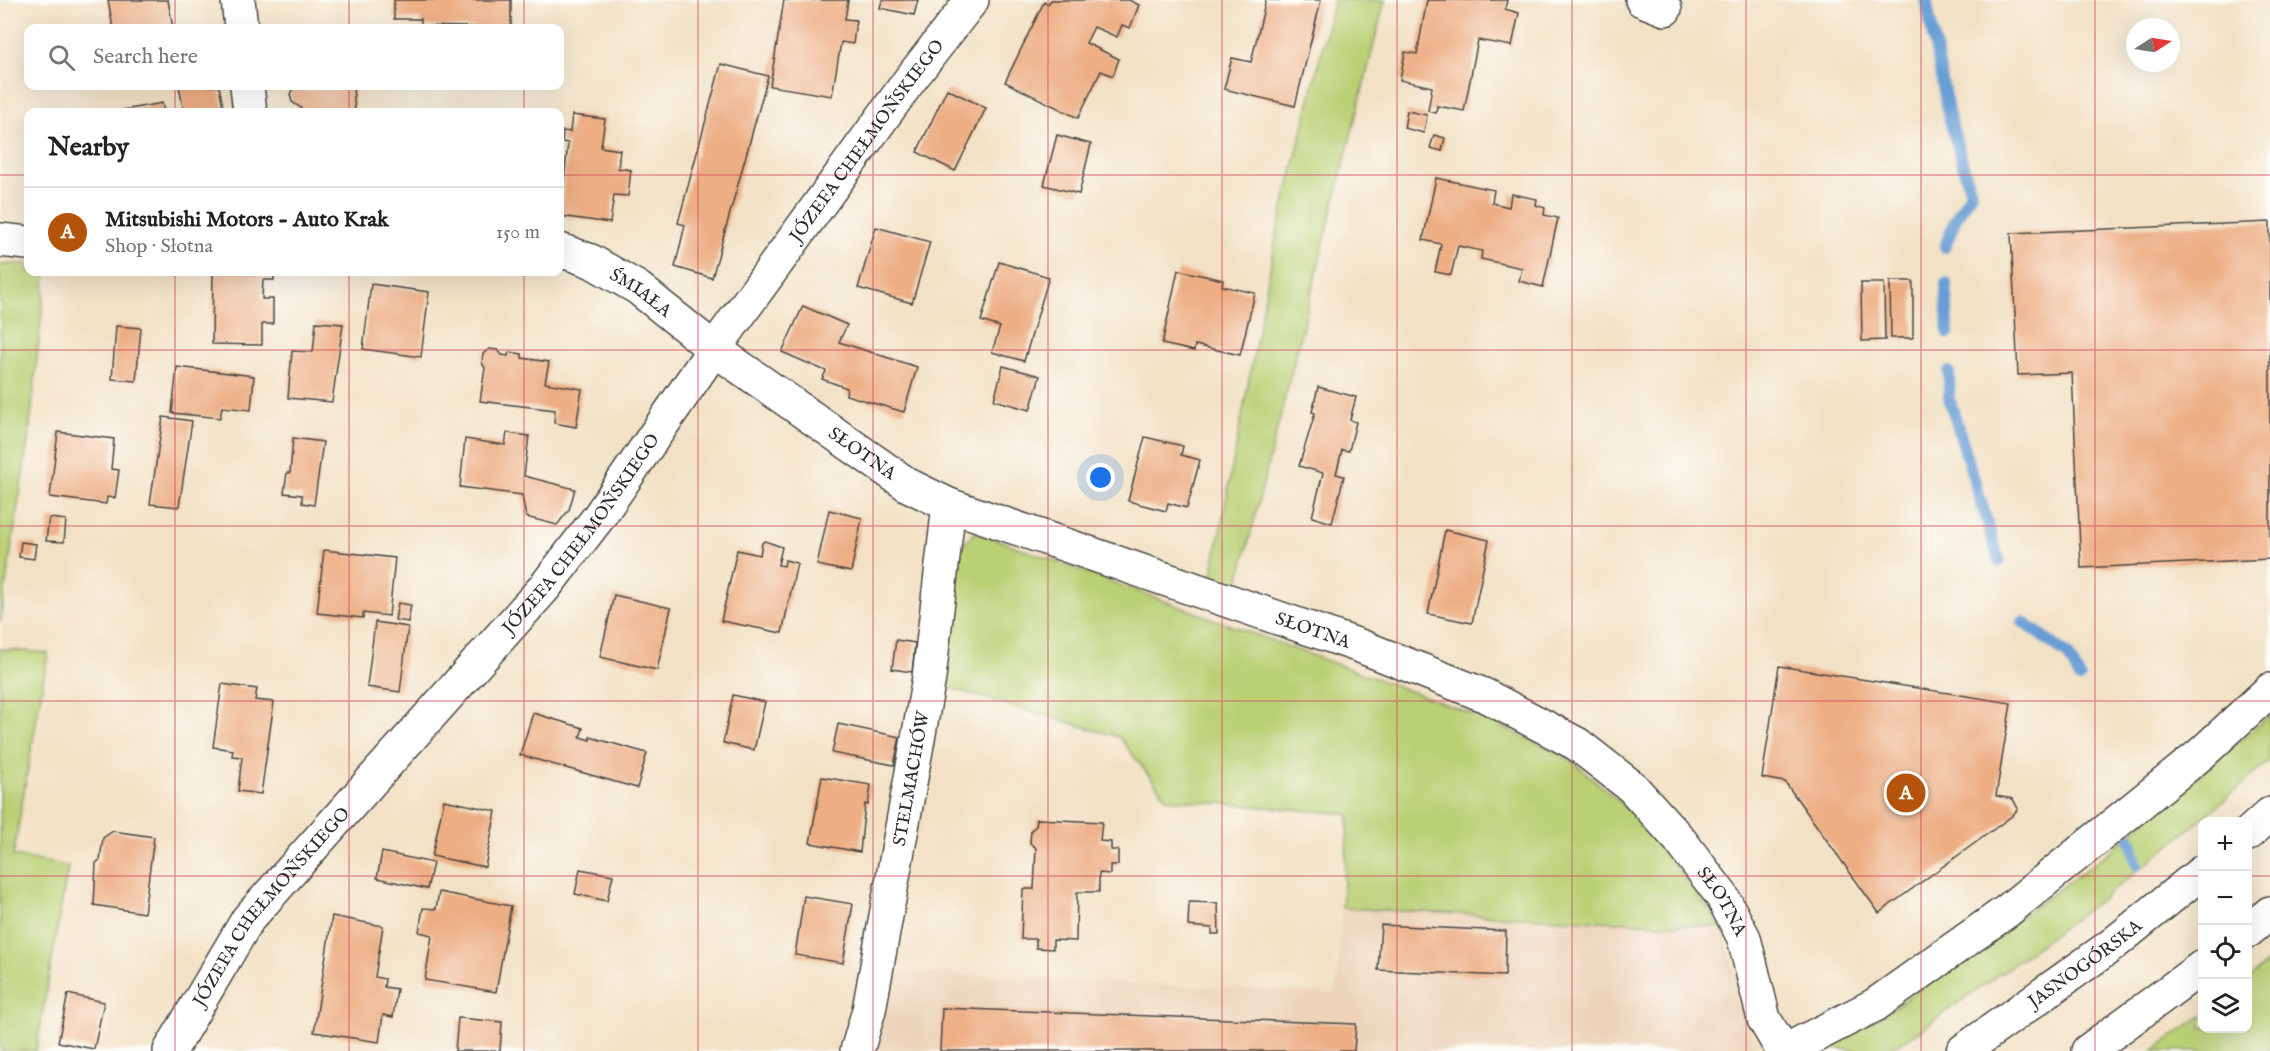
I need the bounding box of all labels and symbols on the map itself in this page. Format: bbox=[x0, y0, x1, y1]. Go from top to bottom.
north arrow bbox=[2126, 18, 2180, 72]
street label: JÓZEFA CHEŁMOŃSKIEGO bbox=[784, 35, 950, 249]
street label: ŚMIAŁA bbox=[605, 262, 676, 324]
street label: SŁOTNA bbox=[823, 423, 901, 487]
street label: JÓZEFA CHEŁMOŃSKIEGO bbox=[497, 429, 666, 641]
your location bbox=[1086, 463, 1115, 492]
street label: SŁOTNA bbox=[1272, 608, 1354, 655]
street label: STELMACHÓW bbox=[889, 709, 936, 848]
pin: A bbox=[1886, 770, 1926, 816]
street label: JÓZEFA CHEŁMOŃSKIEGO bbox=[188, 803, 356, 1013]
street label: SŁOTNA bbox=[1691, 863, 1751, 941]
street label: JASNOGÓRSKA bbox=[2023, 915, 2148, 1015]

